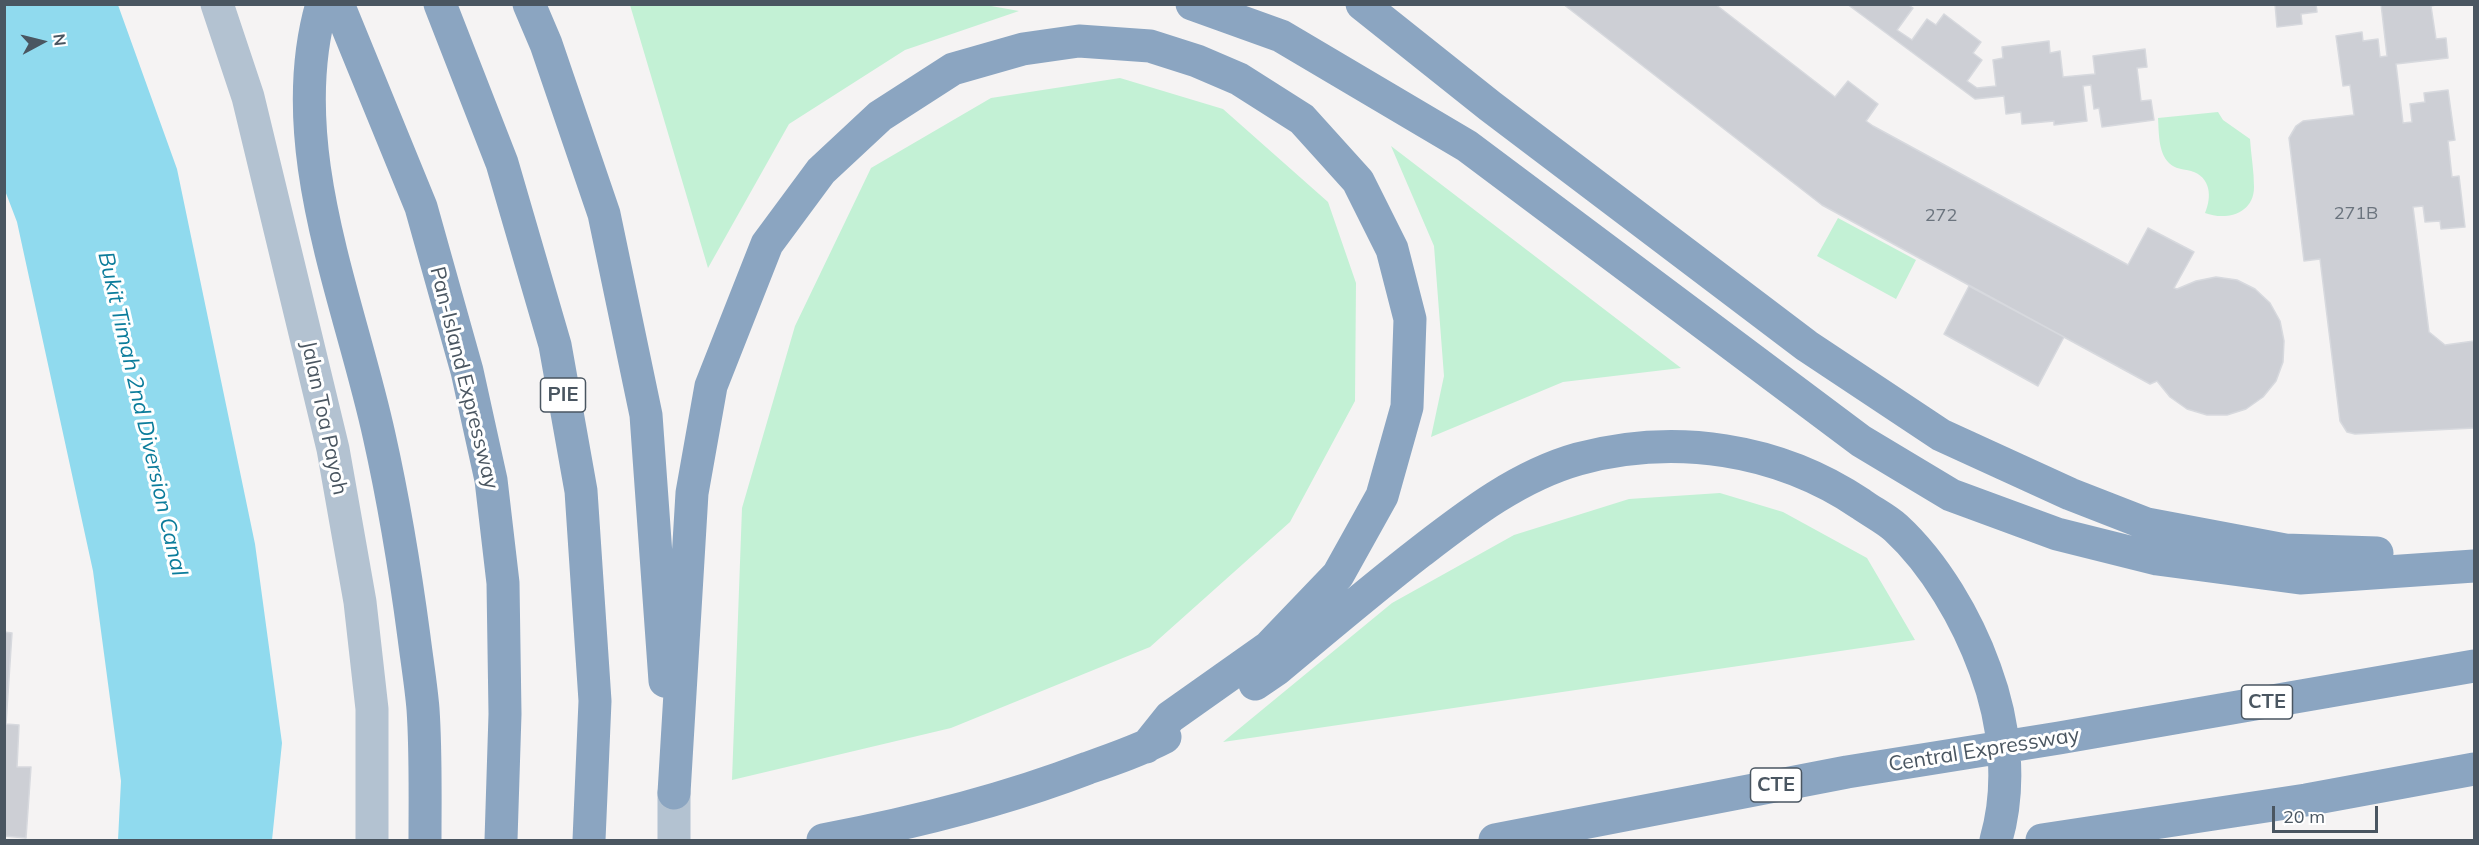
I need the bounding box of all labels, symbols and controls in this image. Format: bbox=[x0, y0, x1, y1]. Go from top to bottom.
north arrow bbox=[12, 12, 72, 72]
text: N bbox=[49, 33, 71, 47]
house number: 271B bbox=[2334, 203, 2378, 225]
house number: 272 bbox=[1925, 205, 1957, 227]
water label: Bukit Timah 2nd Diversion Canal bbox=[92, 249, 192, 579]
street label: Pan-Island Expressway bbox=[424, 264, 504, 492]
street label: Jalan Toa Payoh bbox=[295, 339, 353, 497]
road number: PIE bbox=[540, 378, 586, 412]
road number: CTE bbox=[2242, 685, 2292, 719]
street label: Central Expressway bbox=[1887, 722, 2081, 778]
road number: CTE bbox=[1750, 768, 1802, 802]
scale bar bbox=[2275, 794, 2382, 832]
text: 20 m bbox=[2283, 805, 2325, 828]

